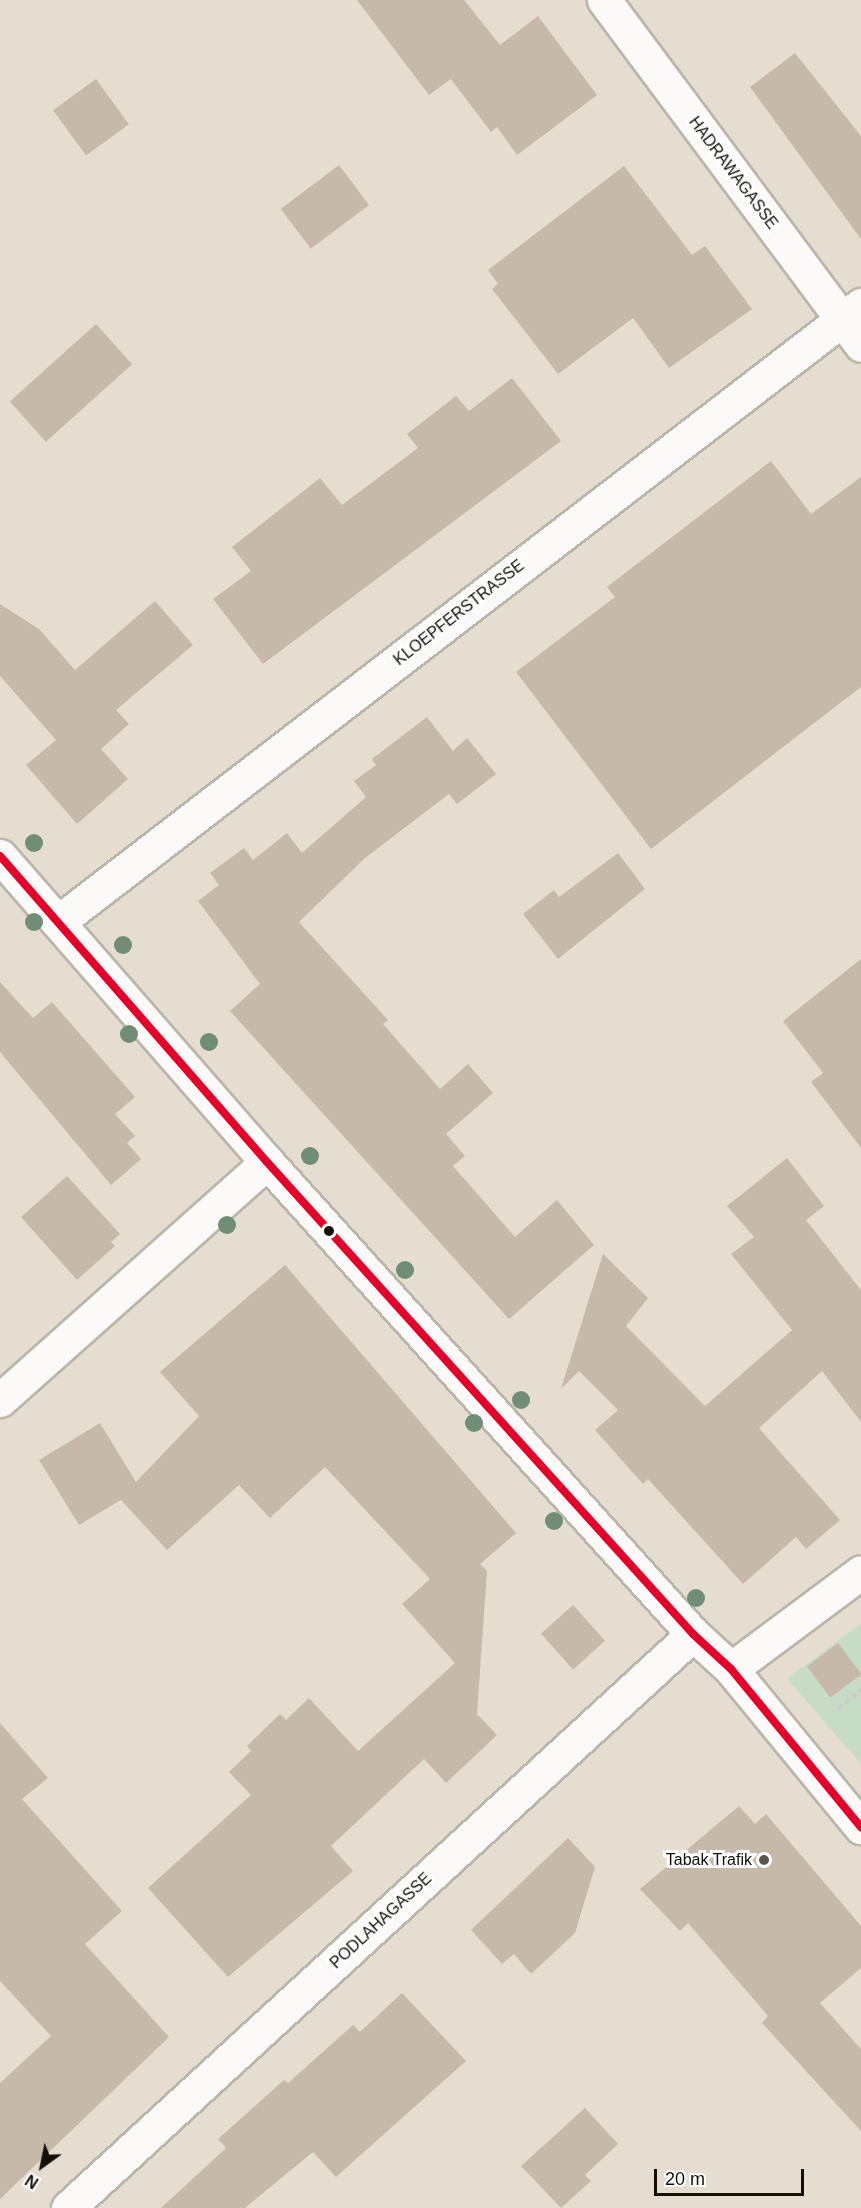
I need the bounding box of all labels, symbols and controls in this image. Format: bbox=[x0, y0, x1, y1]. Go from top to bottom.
street label: HADRAWAGASSE bbox=[684, 113, 782, 233]
street label: KLOEPFERSTRASSE bbox=[390, 556, 528, 670]
unlabelled marker bbox=[323, 1225, 335, 1237]
place label: Tabak Trafik bbox=[665, 1850, 752, 1870]
marker: Tabak Trafik bbox=[757, 1853, 771, 1867]
street label: PODLAHAGASSE bbox=[326, 1869, 436, 1973]
north arrow bbox=[12, 2136, 72, 2196]
scale bar bbox=[657, 2157, 807, 2195]
text: 20 m bbox=[665, 2169, 705, 2189]
text: N bbox=[22, 2171, 41, 2192]

